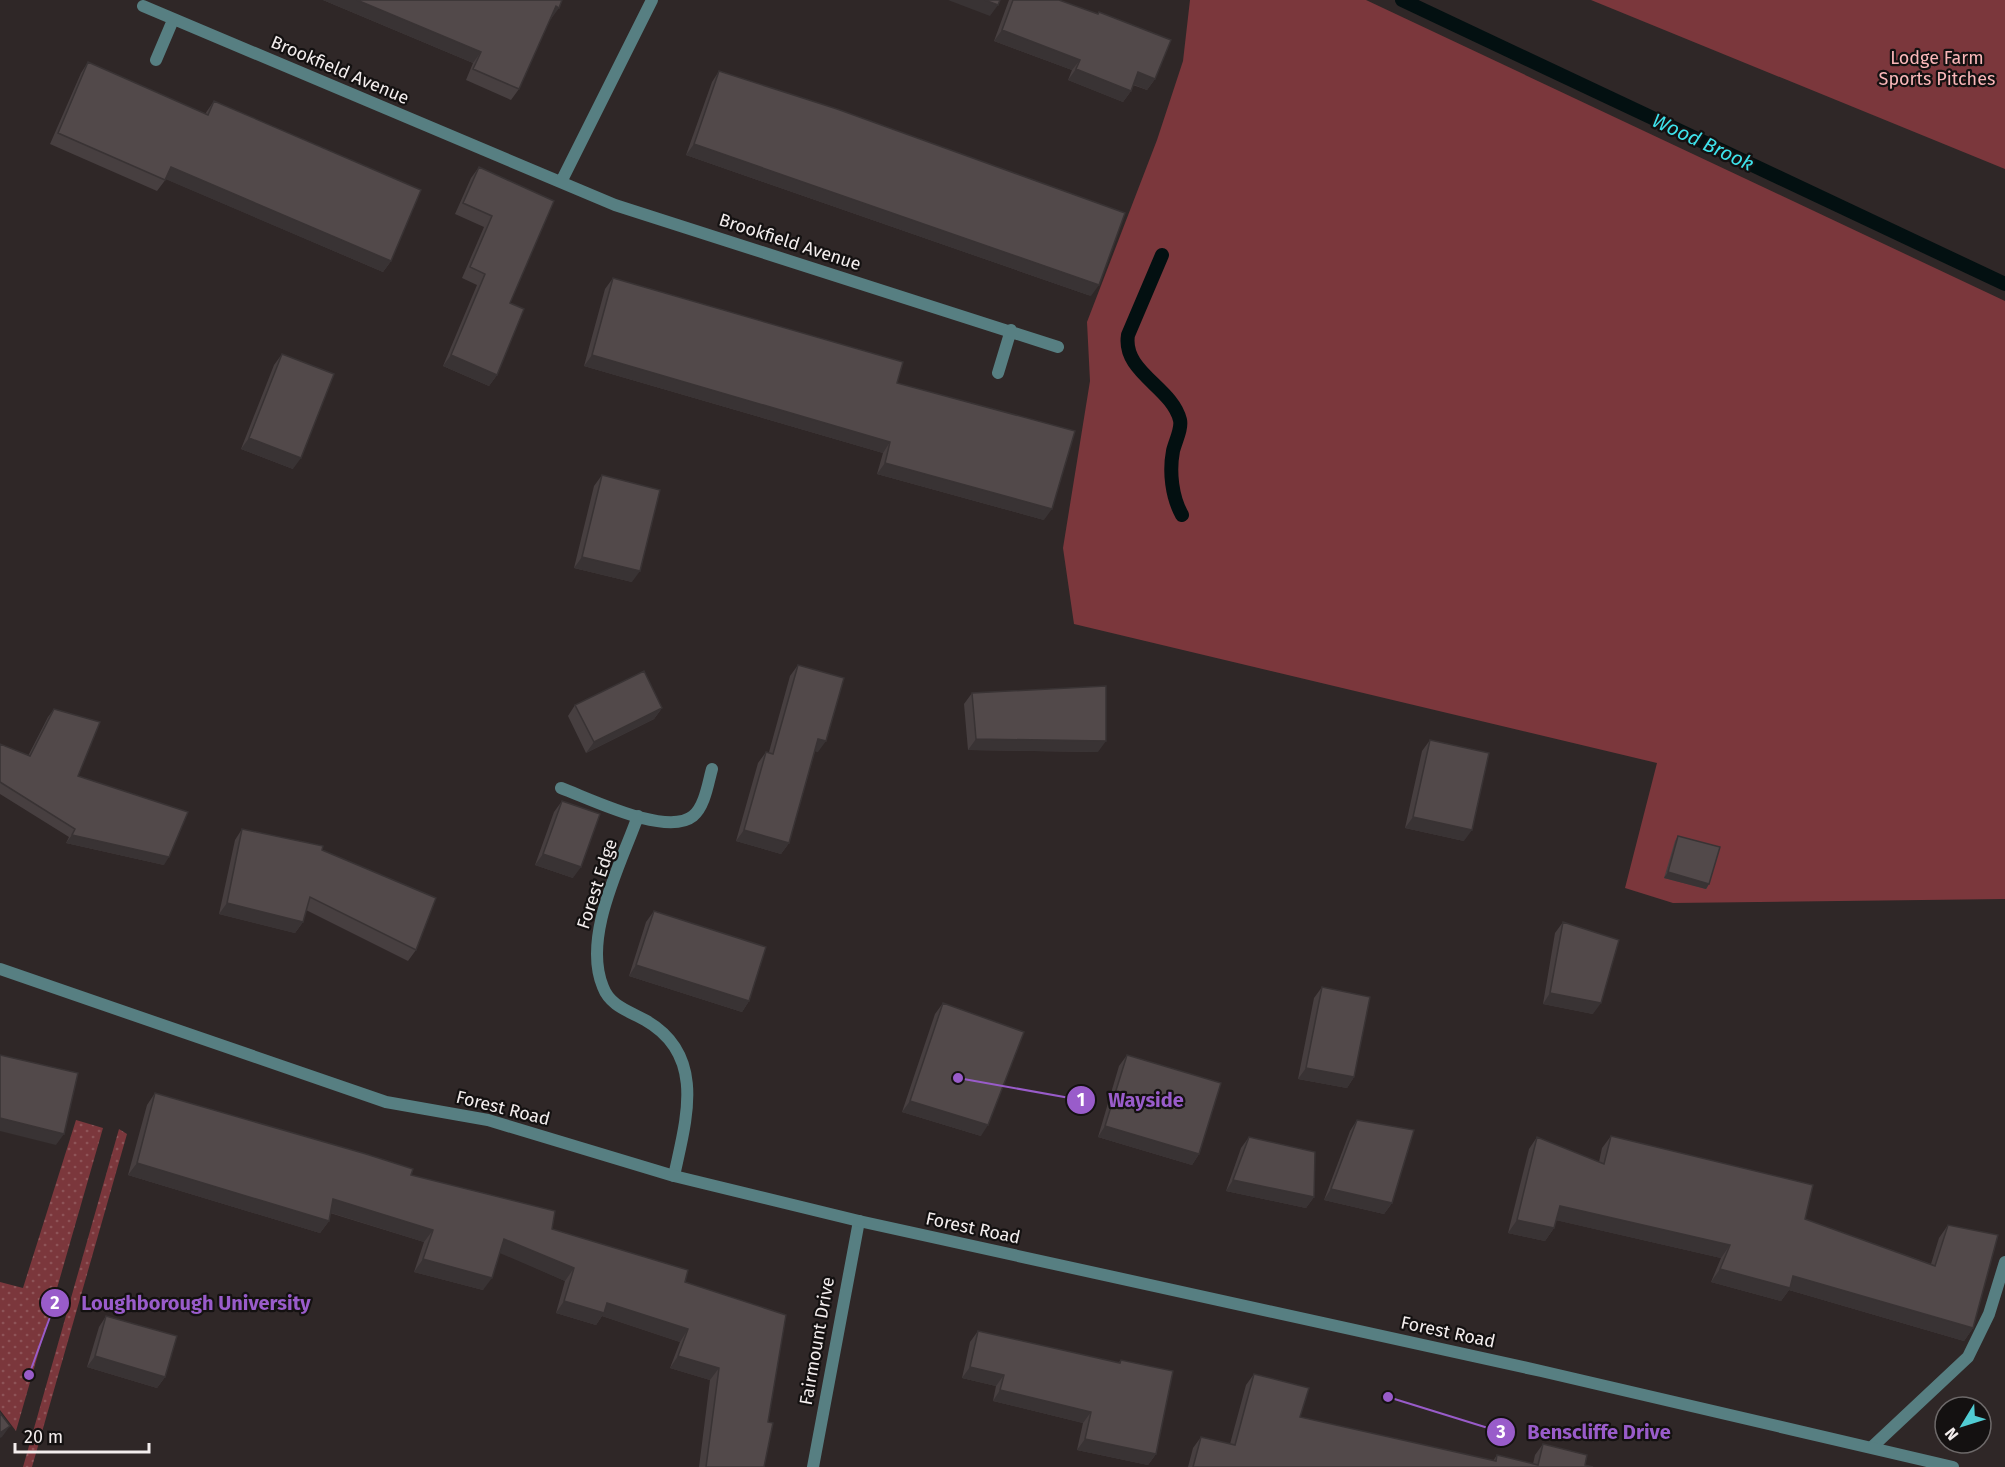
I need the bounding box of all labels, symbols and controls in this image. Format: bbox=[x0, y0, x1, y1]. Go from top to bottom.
street label: Brookfield Avenue bbox=[267, 31, 413, 109]
park label: Lodge Farm Sports Pitches bbox=[1879, 47, 1995, 90]
water label: Wood Brook bbox=[1648, 108, 1758, 176]
street label: Brookfield Avenue bbox=[716, 209, 864, 275]
street label: Forest Edge bbox=[572, 836, 622, 932]
callout: Wayside bbox=[1066, 1081, 1195, 1119]
street label: Forest Road bbox=[454, 1086, 552, 1130]
text: Wayside bbox=[1108, 1088, 1184, 1112]
text: 1 bbox=[1077, 1089, 1085, 1111]
street label: Forest Road bbox=[924, 1207, 1022, 1249]
street label: Fairmount Drive bbox=[795, 1275, 839, 1407]
callout: Loughborough University bbox=[40, 1284, 323, 1322]
text: Loughborough University bbox=[81, 1291, 311, 1315]
text: 2 bbox=[50, 1292, 60, 1314]
street label: Forest Road bbox=[1399, 1311, 1497, 1353]
north arrow bbox=[1933, 1395, 1993, 1455]
callout: Benscliffe Drive bbox=[1486, 1413, 1683, 1451]
scale bar bbox=[15, 1416, 148, 1454]
text: Benscliffe Drive bbox=[1527, 1420, 1671, 1444]
text: 3 bbox=[1495, 1421, 1506, 1443]
text: N bbox=[1941, 1424, 1962, 1444]
text: 20 m bbox=[24, 1426, 63, 1448]

